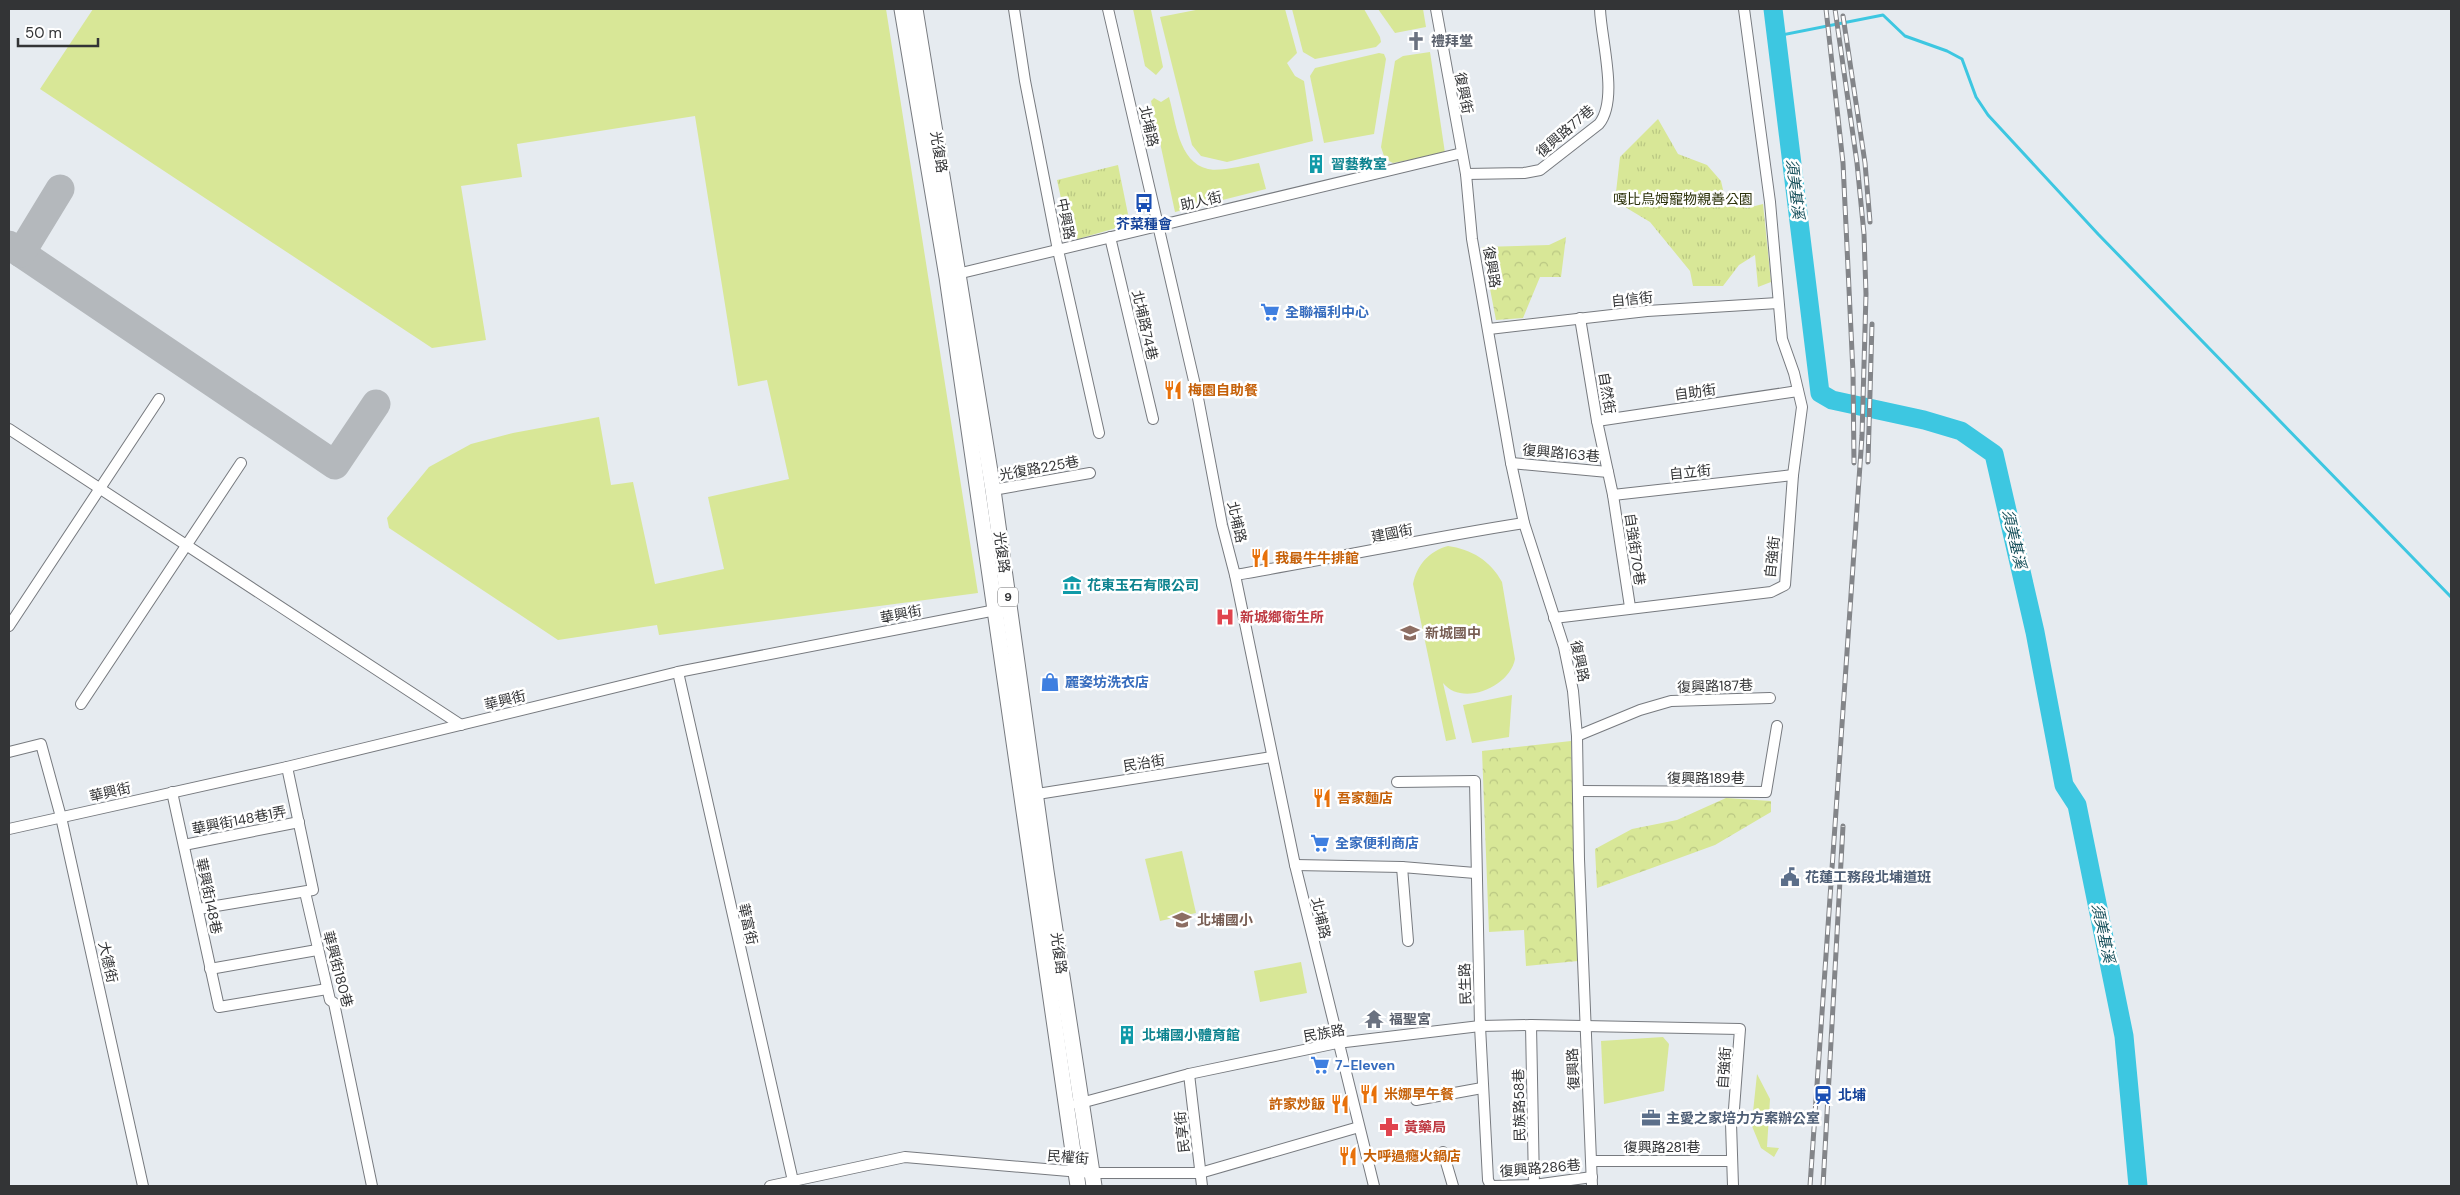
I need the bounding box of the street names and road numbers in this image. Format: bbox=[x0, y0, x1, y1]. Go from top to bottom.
street label: 復興街 bbox=[1451, 71, 1477, 115]
street label: 復興路77巷 bbox=[1532, 101, 1598, 161]
street label: 北埔路 bbox=[1136, 104, 1162, 148]
street label: 光復路 bbox=[927, 130, 951, 174]
street label: 助人街 bbox=[1179, 188, 1223, 214]
street label: 中興路 bbox=[1053, 197, 1079, 241]
street label: 復興路 bbox=[1479, 245, 1505, 289]
street label: 北埔路74巷 bbox=[1128, 288, 1162, 362]
street label: 自信街 bbox=[1610, 288, 1654, 310]
street label: 自然街 bbox=[1595, 371, 1619, 415]
street label: 自助街 bbox=[1673, 380, 1717, 404]
street label: 復興路163巷 bbox=[1522, 441, 1600, 465]
street label: 光復路225巷 bbox=[998, 452, 1080, 484]
street label: 自立街 bbox=[1668, 461, 1712, 483]
street label: 北埔路 bbox=[1224, 500, 1250, 544]
street label: 自強街70巷 bbox=[1621, 512, 1649, 586]
street label: 建國街 bbox=[1370, 520, 1414, 546]
street label: 光復路 bbox=[990, 530, 1014, 574]
street label: 自強街 bbox=[1761, 535, 1783, 579]
road number: 9 bbox=[998, 588, 1018, 606]
street label: 華興街 bbox=[879, 601, 923, 627]
street label: 復興路 bbox=[1567, 639, 1593, 683]
street label: 復興路187巷 bbox=[1677, 676, 1753, 696]
street label: 華興街 bbox=[482, 686, 528, 714]
street label: 民治街 bbox=[1122, 751, 1166, 775]
street label: 復興路189巷 bbox=[1667, 769, 1745, 787]
street label: 華興街 bbox=[88, 779, 132, 805]
street label: 華興街148巷1弄 bbox=[190, 802, 288, 838]
street label: 華興街148巷 bbox=[192, 856, 226, 936]
street label: 北埔路 bbox=[1308, 896, 1334, 940]
street label: 華富街 bbox=[735, 902, 761, 946]
street label: 華興街180巷 bbox=[319, 929, 357, 1009]
street label: 光復路 bbox=[1047, 931, 1071, 975]
street label: 大德街 bbox=[95, 940, 121, 984]
street label: 民生路 bbox=[1455, 963, 1475, 1005]
street label: 民族路 bbox=[1302, 1020, 1346, 1046]
street label: 自強街 bbox=[1714, 1046, 1734, 1090]
street label: 復興路 bbox=[1563, 1048, 1583, 1090]
street label: 民族路58巷 bbox=[1509, 1068, 1529, 1142]
street label: 民享街 bbox=[1171, 1110, 1193, 1154]
street label: 復興路281巷 bbox=[1624, 1138, 1700, 1156]
street label: 民權街 bbox=[1046, 1146, 1090, 1168]
street label: 復興路286巷 bbox=[1499, 1155, 1581, 1181]

